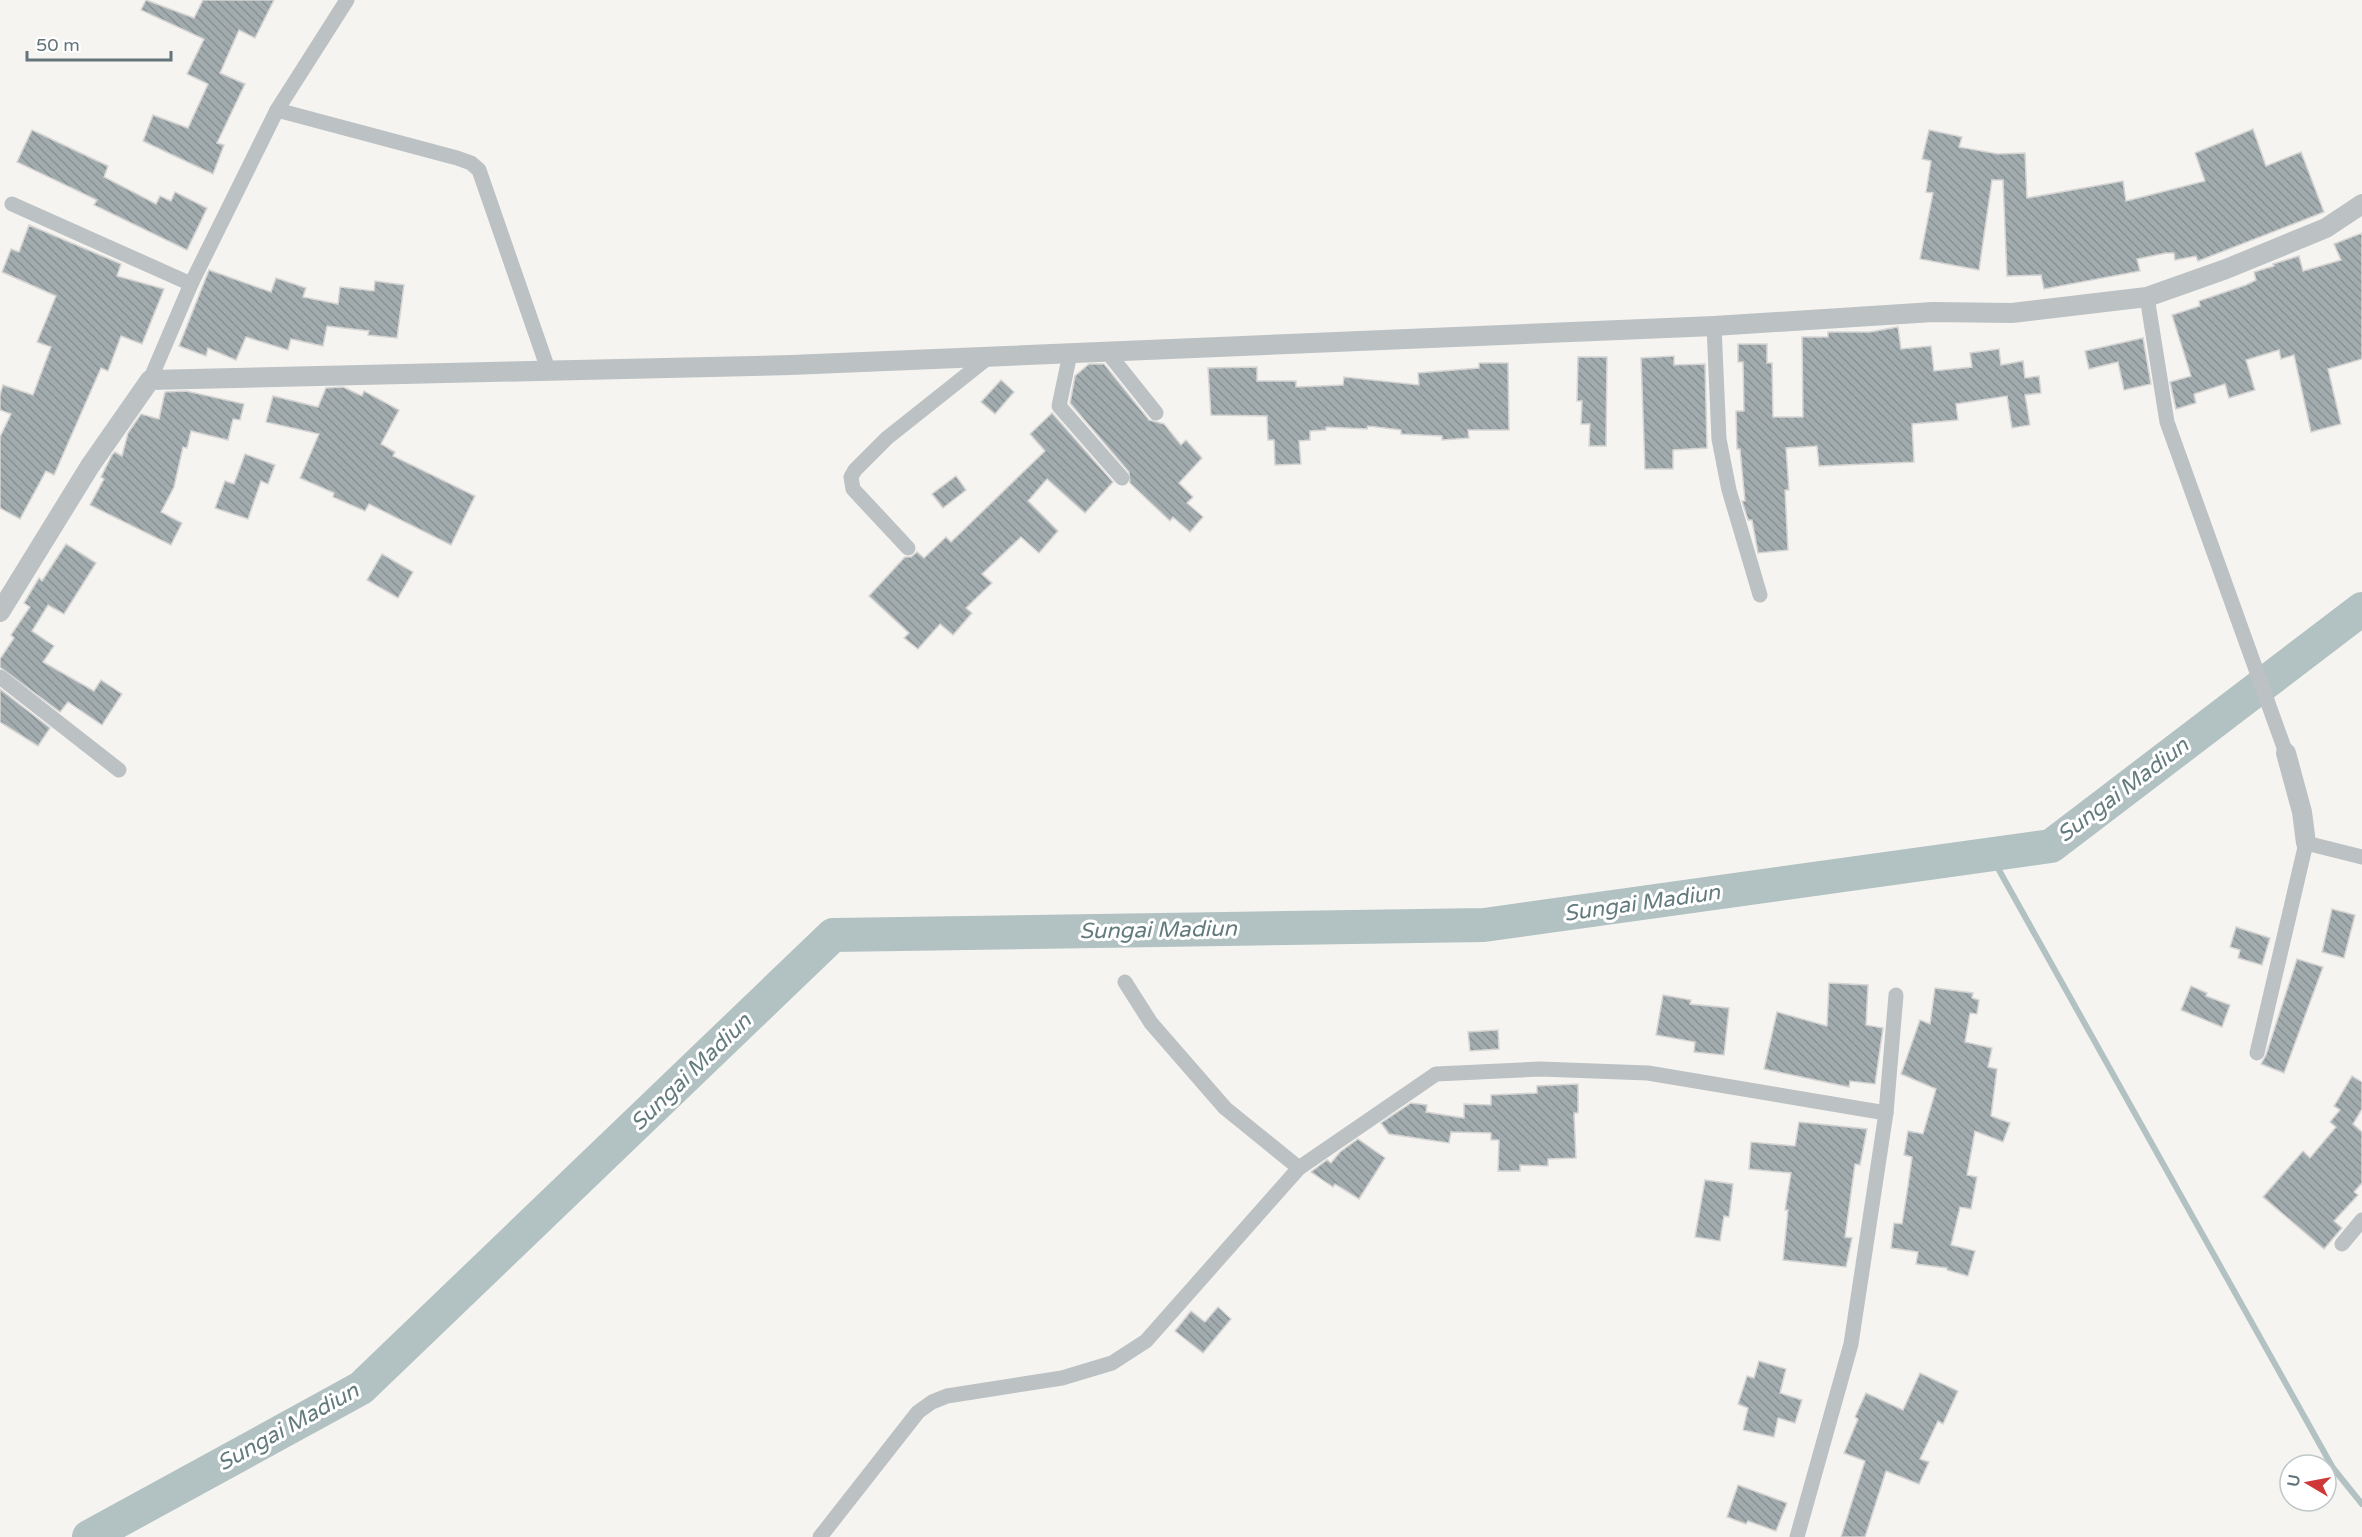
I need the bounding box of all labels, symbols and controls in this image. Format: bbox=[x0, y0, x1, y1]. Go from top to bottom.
scale bar bbox=[27, 24, 171, 62]
text: 50 m bbox=[36, 34, 80, 56]
water label: Sungai Madiun bbox=[2052, 732, 2194, 848]
water label: Sungai Madiun bbox=[1562, 879, 1722, 927]
water label: Sungai Madiun bbox=[1079, 916, 1237, 944]
water label: Sungai Madiun bbox=[625, 1008, 757, 1136]
water label: Sungai Madiun bbox=[213, 1377, 364, 1477]
north arrow bbox=[2278, 1453, 2338, 1513]
text: U bbox=[2283, 1473, 2305, 1488]

